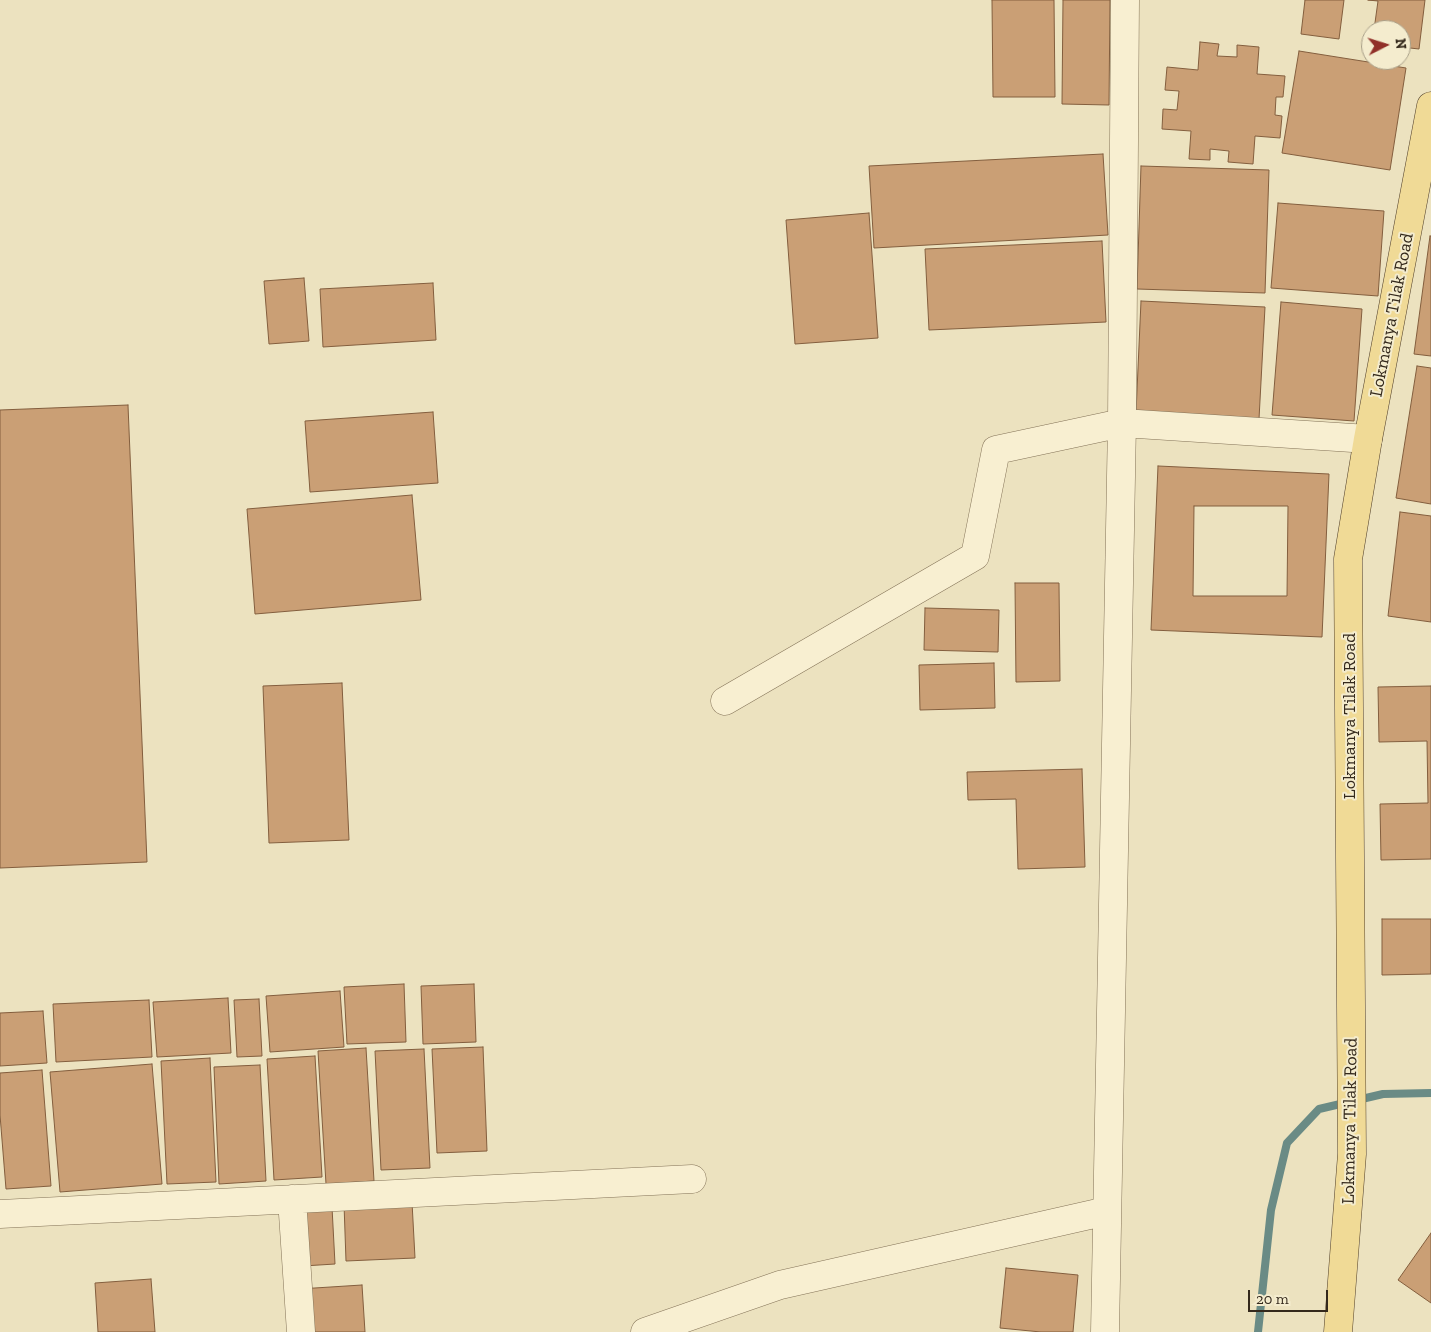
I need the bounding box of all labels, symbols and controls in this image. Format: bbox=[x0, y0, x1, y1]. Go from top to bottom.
north arrow bbox=[1361, 20, 1411, 70]
text: N bbox=[1392, 38, 1409, 50]
street label: Lokmanya Tilak Road bbox=[1366, 231, 1418, 399]
street label: Lokmanya Tilak Road bbox=[1339, 633, 1361, 799]
street label: Lokmanya Tilak Road bbox=[1338, 1038, 1362, 1204]
scale bar bbox=[1251, 1280, 1331, 1312]
text: 20 m bbox=[1256, 1290, 1289, 1308]

